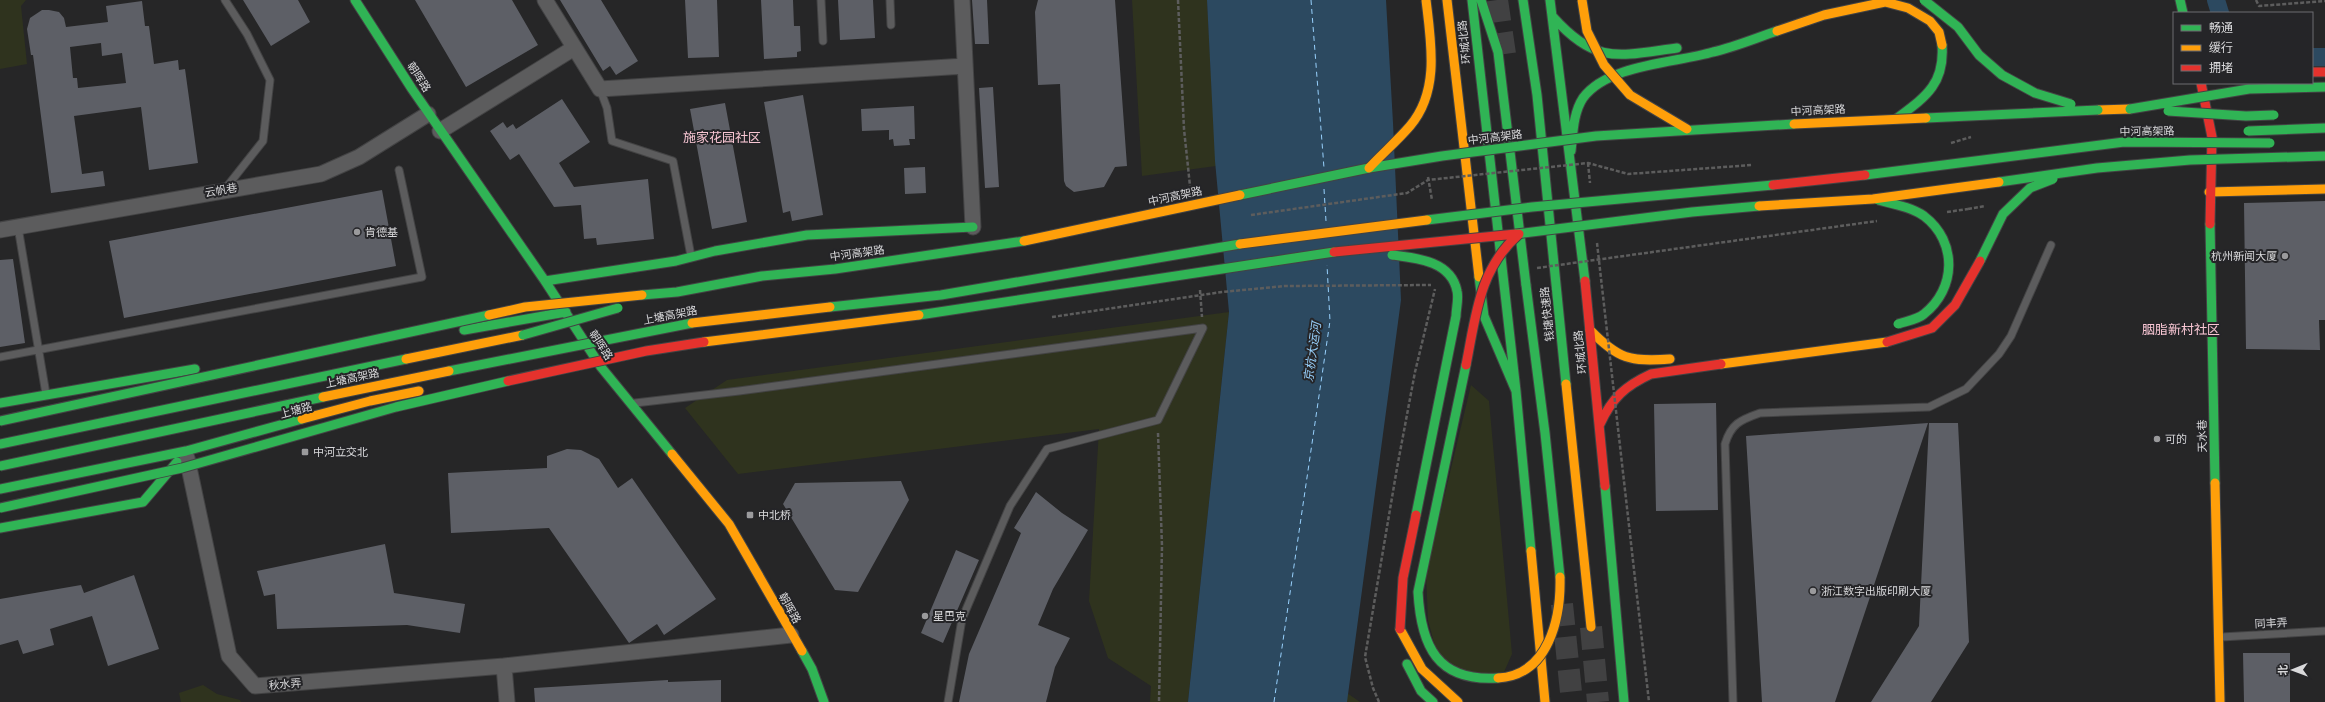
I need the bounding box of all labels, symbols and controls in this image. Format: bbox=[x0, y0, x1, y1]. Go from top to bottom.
legend bbox=[2173, 12, 2313, 84]
street label: 环城北路 bbox=[1455, 19, 1473, 65]
text: 畅通 bbox=[2209, 20, 2233, 35]
text: 缓行 bbox=[2209, 40, 2233, 55]
street label: 朝晖路 bbox=[404, 59, 434, 95]
text: 拥堵 bbox=[2209, 60, 2233, 75]
street label: 中河高架路 bbox=[1790, 102, 1846, 118]
street label: 中河高架路 bbox=[2119, 124, 2175, 138]
street label: 中河高架路 bbox=[1467, 127, 1523, 147]
district label: 施家花园社区 bbox=[683, 129, 761, 146]
street label: 云帆巷 bbox=[204, 180, 238, 200]
street label: 中河高架路 bbox=[1147, 183, 1203, 209]
place label: 肯德基 bbox=[365, 225, 398, 239]
marker: 肯德基 bbox=[352, 227, 362, 237]
street label: 中河高架路 bbox=[829, 242, 885, 264]
place label: 杭州新闻大厦 bbox=[2211, 249, 2277, 263]
marker: 杭州新闻大厦 bbox=[2280, 251, 2290, 261]
street label: 钱塘快速路 bbox=[1537, 286, 1557, 342]
street label: 上塘高架路 bbox=[642, 303, 698, 327]
water label: 京杭大运河 bbox=[1300, 319, 1324, 383]
district label: 胭脂新村社区 bbox=[2142, 321, 2220, 338]
street label: 朝晖路 bbox=[586, 327, 616, 363]
street label: 环城北路 bbox=[1571, 329, 1589, 375]
street label: 上塘高架路 bbox=[324, 365, 380, 391]
street label: 上塘路 bbox=[278, 399, 314, 421]
street label: 天水巷 bbox=[2195, 419, 2209, 453]
place label: 可的 bbox=[2165, 432, 2187, 446]
marker: 可的 bbox=[2152, 434, 2162, 444]
place label: 中河立交北 bbox=[313, 445, 368, 459]
marker: 中河立交北 bbox=[300, 447, 310, 457]
place label: 中北桥 bbox=[758, 508, 791, 522]
marker: 中北桥 bbox=[745, 510, 755, 520]
place label: 浙江数字出版印刷大厦 bbox=[1821, 584, 1931, 598]
marker: 浙江数字出版印刷大厦 bbox=[1808, 586, 1818, 596]
street label: 朝晖路 bbox=[776, 590, 804, 626]
place label: 星巴克 bbox=[933, 609, 966, 623]
marker: 星巴克 bbox=[920, 611, 930, 621]
street label: 同丰弄 bbox=[2254, 615, 2288, 631]
north arrow bbox=[2273, 650, 2313, 690]
text: 北 bbox=[2276, 665, 2290, 676]
street label: 秋水弄 bbox=[268, 676, 302, 692]

